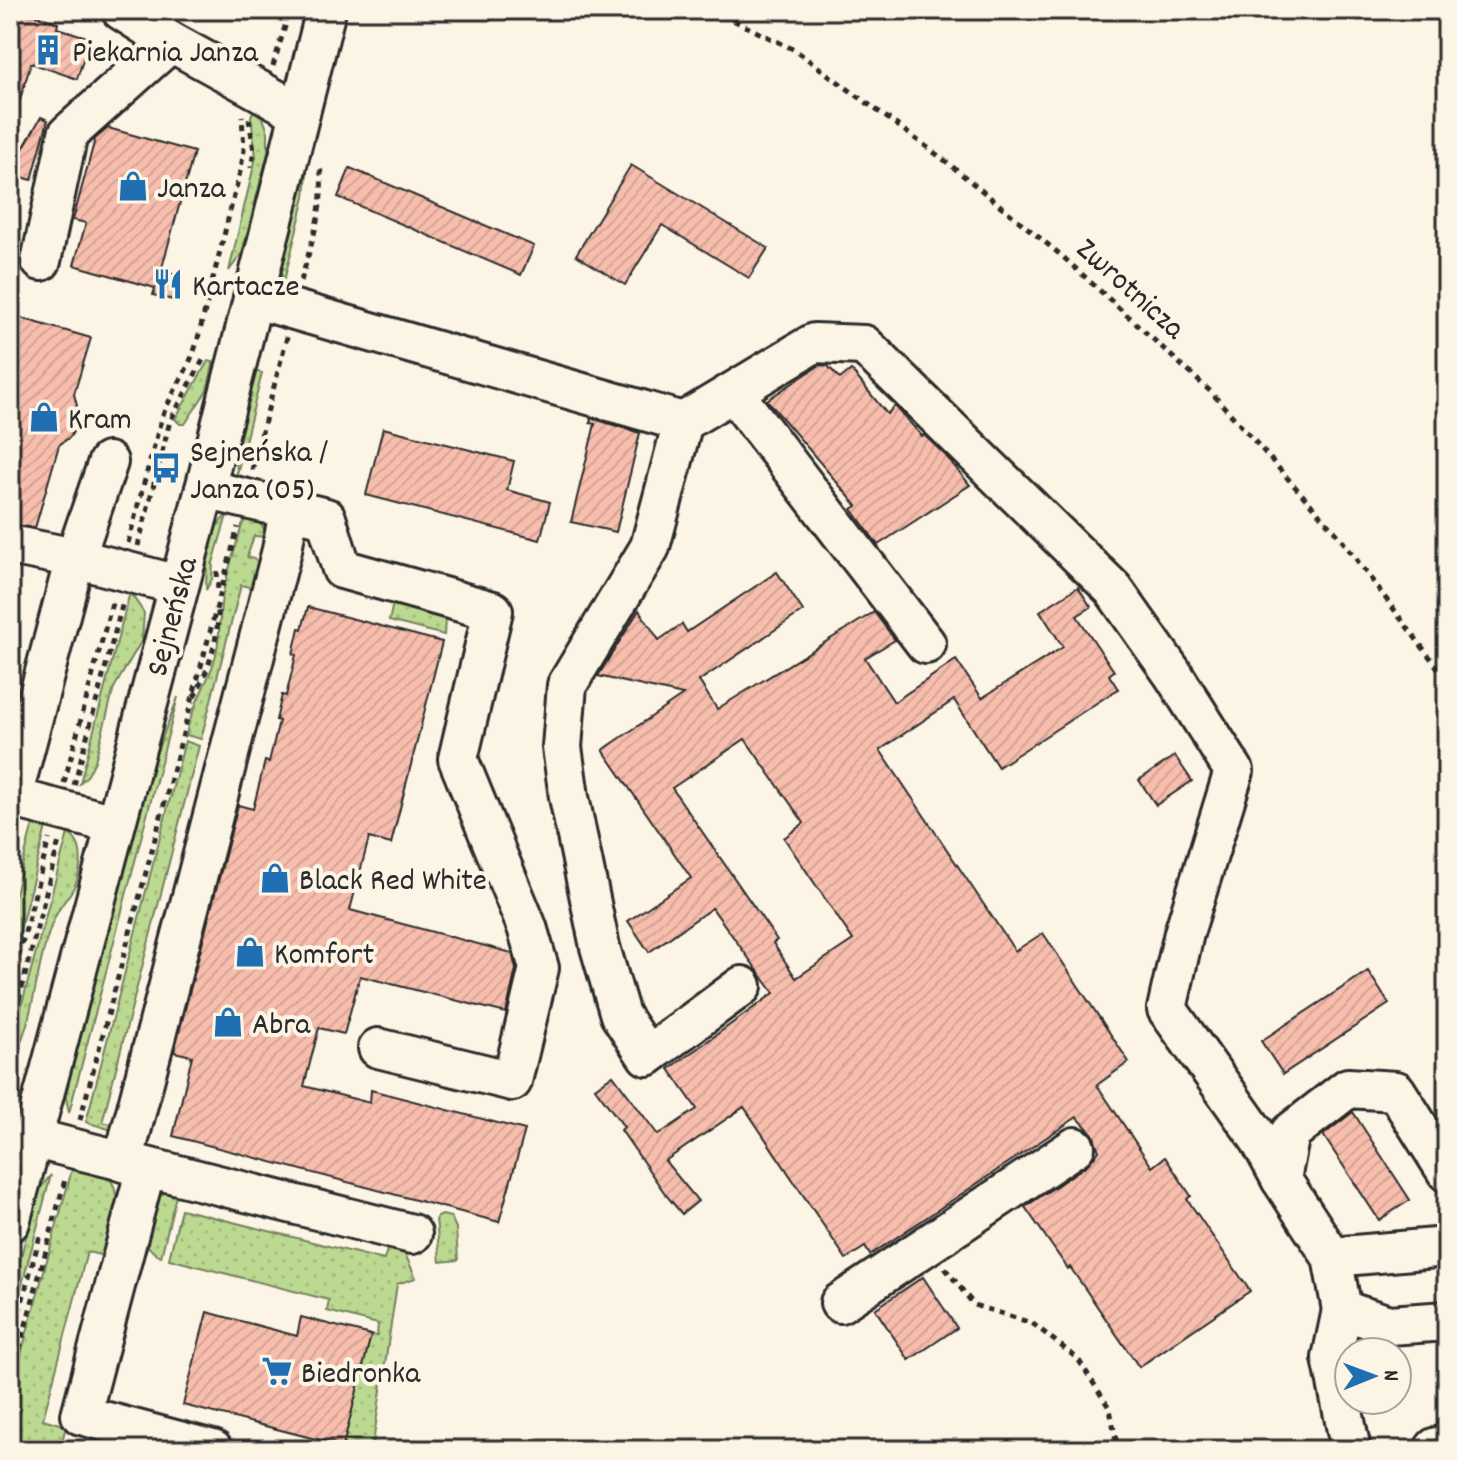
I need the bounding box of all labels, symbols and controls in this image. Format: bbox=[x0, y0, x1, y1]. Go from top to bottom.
place label: Piekarnia Janza bbox=[72, 32, 259, 78]
building icon: Piekarnia Janza bbox=[31, 33, 65, 67]
place label: Janza bbox=[157, 168, 227, 214]
shop icon: Janza bbox=[116, 169, 150, 203]
street label: Zwrotnicza bbox=[1064, 229, 1194, 353]
place label: Kartacze bbox=[192, 266, 300, 312]
restaurant icon: Kartacze bbox=[151, 267, 185, 301]
place label: Kram bbox=[68, 399, 132, 445]
shop icon: Kram bbox=[27, 400, 61, 434]
place label: Sejneńska / Janza (05) bbox=[190, 432, 328, 515]
bus stop icon: Sejneńska / Janza (05) bbox=[149, 451, 183, 485]
street label: Sejneńska bbox=[137, 552, 213, 682]
place label: Black Red White bbox=[299, 860, 487, 906]
shop icon: Black Red White bbox=[258, 861, 292, 895]
place label: Komfort bbox=[274, 934, 374, 980]
shop icon: Komfort bbox=[233, 935, 267, 969]
place label: Abra bbox=[252, 1004, 311, 1050]
shop icon: Abra bbox=[211, 1005, 245, 1039]
north arrow bbox=[1333, 1336, 1413, 1416]
place label: Biedronka bbox=[301, 1353, 421, 1399]
supermarket icon: Biedronka bbox=[260, 1354, 294, 1388]
text: N bbox=[1374, 1370, 1405, 1382]

